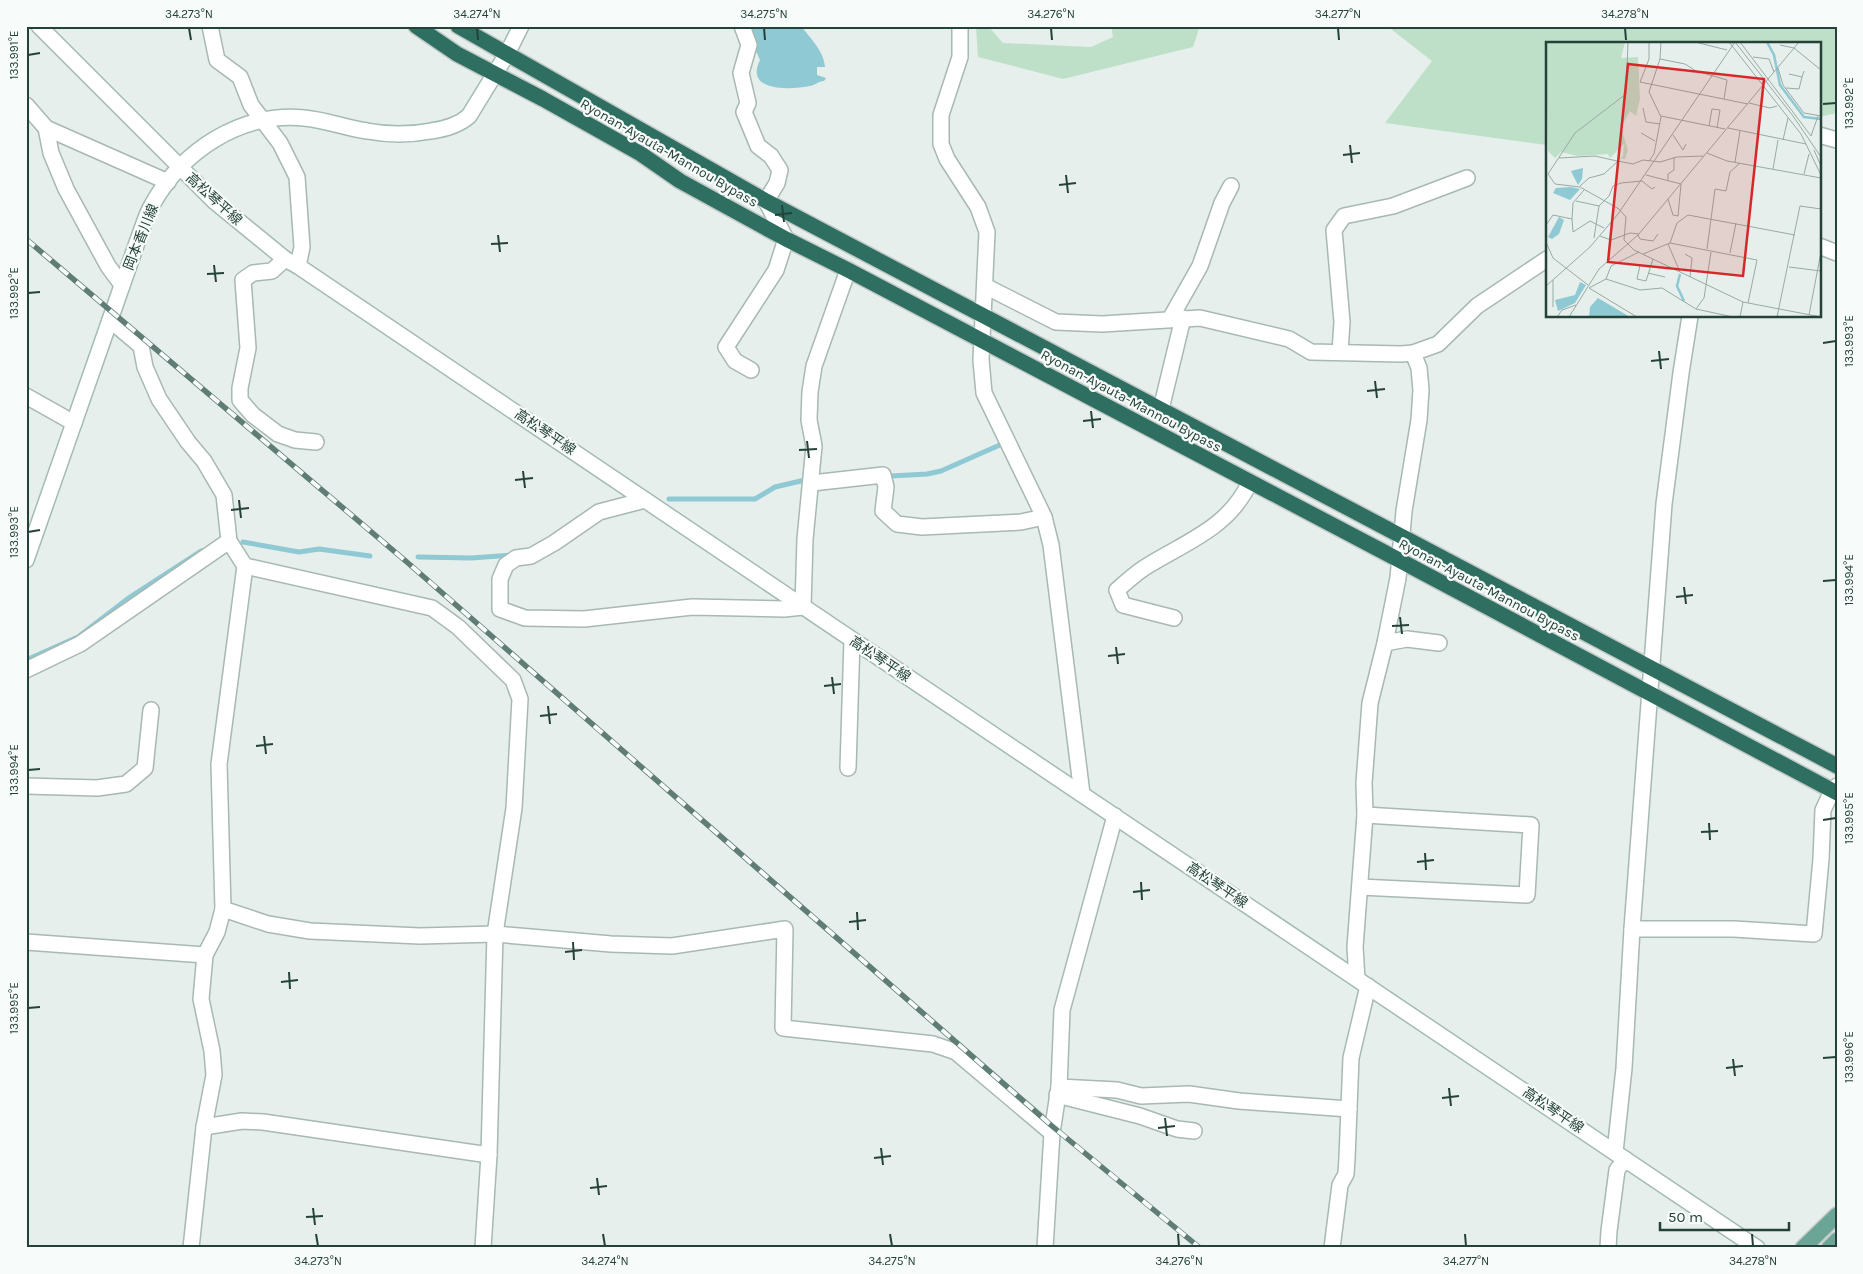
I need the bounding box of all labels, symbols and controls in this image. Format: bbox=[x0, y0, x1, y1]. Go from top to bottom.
text: 34.273°N bbox=[165, 7, 213, 21]
text: 34.274°N bbox=[453, 7, 501, 21]
text: 34.275°N bbox=[740, 7, 788, 21]
text: 34.276°N bbox=[1027, 7, 1075, 21]
text: 34.277°N bbox=[1315, 7, 1361, 21]
text: 34.278°N bbox=[1601, 7, 1649, 21]
text: 133.991°E bbox=[7, 31, 21, 80]
inset map bbox=[1546, 42, 1820, 318]
text: 133.992°E bbox=[1842, 77, 1856, 129]
street label: Ryonan-Ayauta-Mannou Bypass bbox=[577, 95, 761, 211]
street label: 高松琴平線 bbox=[182, 169, 246, 229]
street label: 岡本香川線 bbox=[120, 201, 162, 273]
text: 133.992°E bbox=[7, 267, 21, 319]
text: 133.993°E bbox=[1842, 315, 1856, 367]
street label: Ryonan-Ayauta-Mannou Bypass bbox=[1038, 346, 1224, 456]
street label: 高松琴平線 bbox=[511, 405, 579, 459]
text: 133.993°E bbox=[7, 506, 21, 558]
street label: Ryonan-Ayauta-Mannou Bypass bbox=[1396, 535, 1582, 645]
text: 133.994°E bbox=[1842, 554, 1856, 606]
street label: 高松琴平線 bbox=[846, 632, 914, 686]
text: 133.994°E bbox=[7, 744, 21, 796]
text: 133.995°E bbox=[1842, 792, 1856, 844]
street label: 高松琴平線 bbox=[1183, 858, 1251, 912]
text: 133.995°E bbox=[7, 982, 21, 1034]
text: 133.996°E bbox=[1842, 1031, 1856, 1083]
street label: 高松琴平線 bbox=[1519, 1083, 1587, 1137]
scale bar bbox=[1660, 1199, 1789, 1231]
text: 50 m bbox=[1668, 1208, 1703, 1226]
text: 34.273°N bbox=[294, 1254, 342, 1268]
text: 34.274°N bbox=[581, 1254, 629, 1268]
text: 34.275°N bbox=[868, 1254, 916, 1268]
text: 34.276°N bbox=[1155, 1254, 1203, 1268]
text: 34.277°N bbox=[1443, 1254, 1489, 1268]
text: 34.278°N bbox=[1729, 1254, 1777, 1268]

